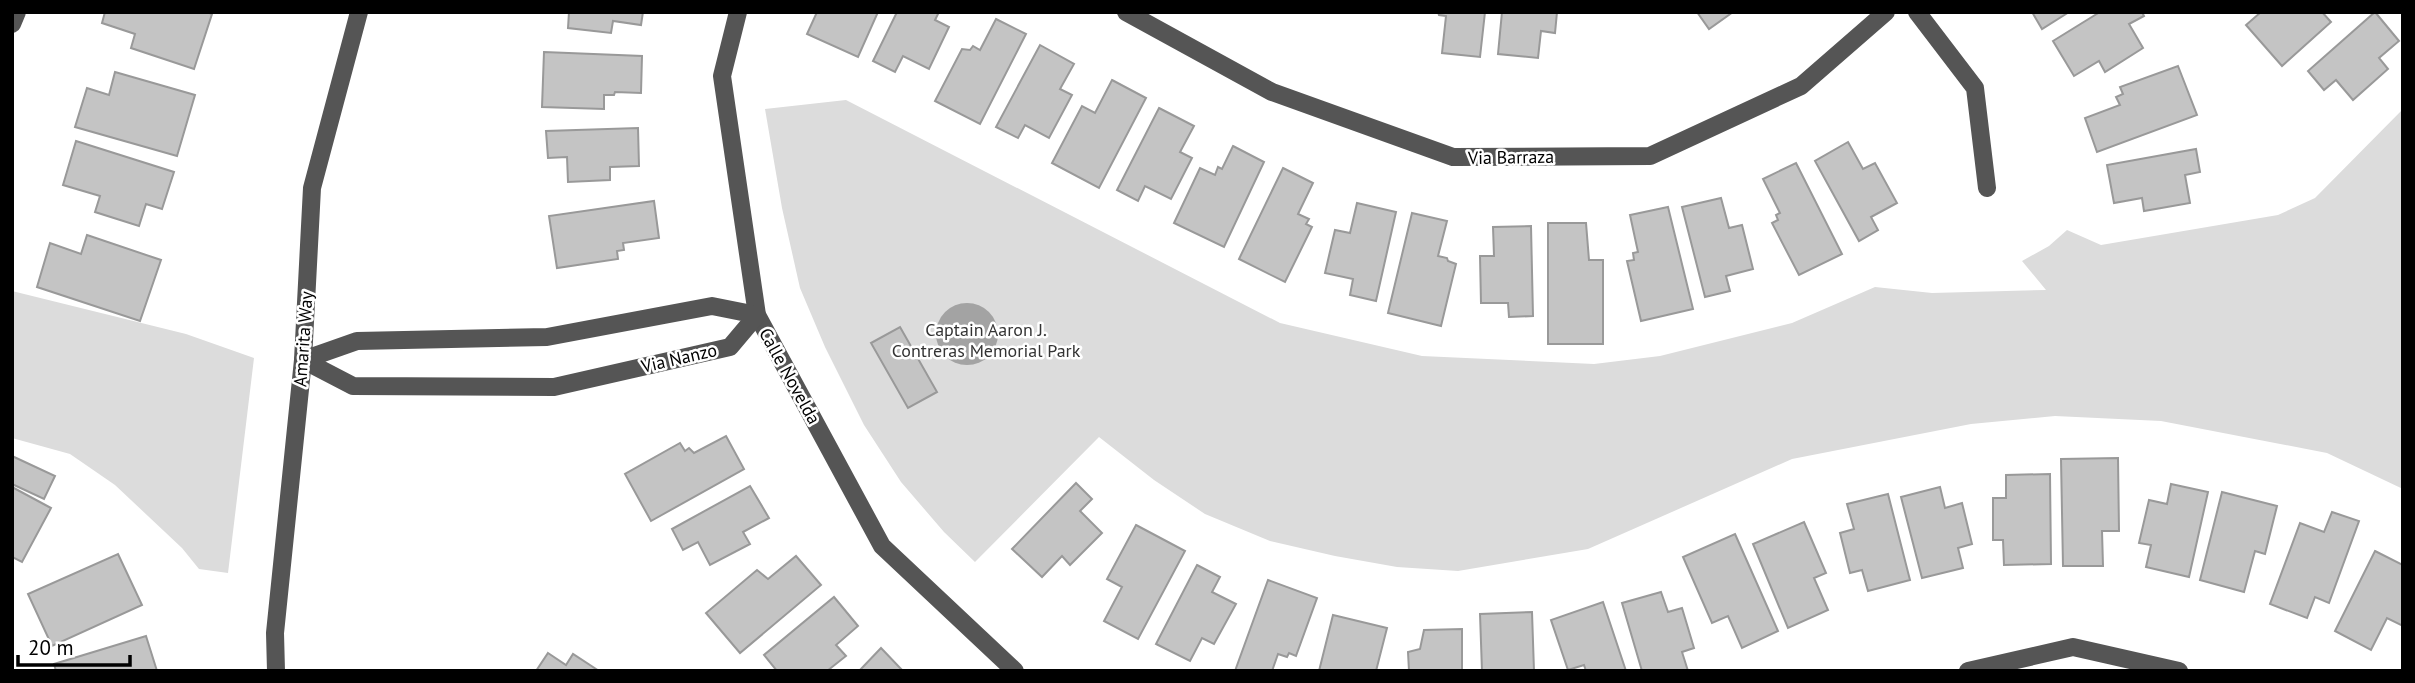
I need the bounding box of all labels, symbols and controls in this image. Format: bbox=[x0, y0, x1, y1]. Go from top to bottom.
street label: Via Barraza bbox=[1467, 145, 1554, 169]
street label: Amarita Way bbox=[288, 290, 318, 388]
park label: Captain Aaron J. Contreras Memorial Park bbox=[892, 318, 1081, 362]
street label: Calle Novelda bbox=[754, 324, 826, 428]
street label: Via Nanzo bbox=[638, 338, 719, 378]
scale bar bbox=[18, 624, 130, 668]
text: 20 m bbox=[28, 634, 74, 661]

